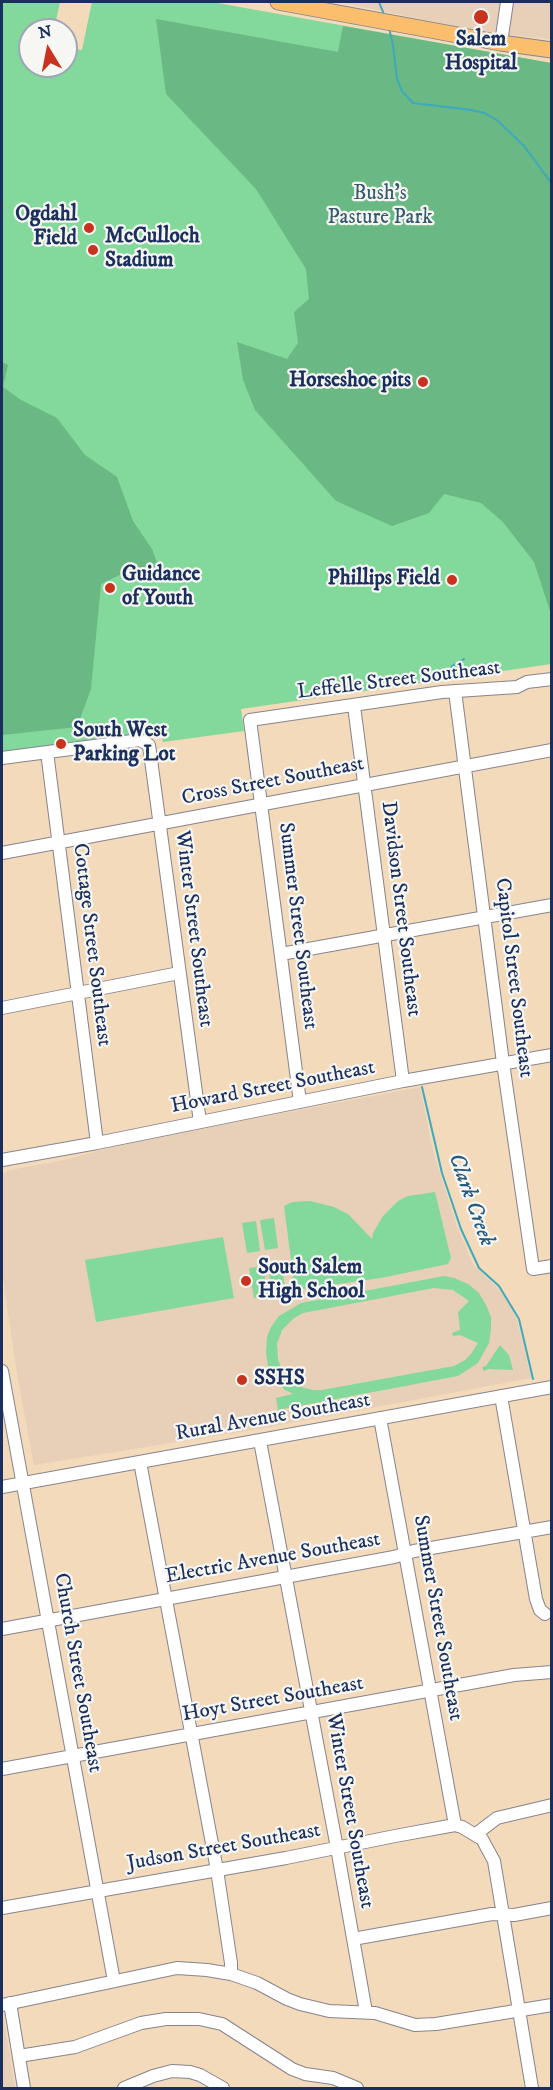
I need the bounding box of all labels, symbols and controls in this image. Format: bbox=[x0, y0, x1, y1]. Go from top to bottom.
marker: Salem Hospital bbox=[472, 8, 490, 26]
north arrow bbox=[18, 18, 78, 78]
text: N bbox=[37, 21, 53, 43]
place label: Salem Hospital bbox=[445, 28, 517, 78]
park label: Bush's Pasture Park bbox=[327, 182, 433, 232]
place label: Ogdahl Field bbox=[15, 203, 77, 253]
marker: Ogdahl Field bbox=[82, 221, 96, 235]
place label: McCulloch Stadium bbox=[105, 225, 200, 275]
marker: McCulloch Stadium bbox=[86, 243, 100, 257]
place label: Horseshoe pits bbox=[289, 369, 411, 395]
marker: Horseshoe pits bbox=[416, 375, 430, 389]
place label: Guidance of Youth bbox=[122, 563, 200, 613]
place label: Phillips Field bbox=[328, 567, 440, 593]
marker: Phillips Field bbox=[445, 573, 459, 587]
marker: Guidance of Youth bbox=[103, 581, 117, 595]
street label: Leffelle Street Southeast bbox=[296, 656, 502, 706]
place label: South West Parking Lot bbox=[73, 719, 175, 769]
marker: South West Parking Lot bbox=[54, 737, 68, 751]
street label: Cross Street Southeast bbox=[180, 752, 366, 812]
street label: Davidson Street Southeast bbox=[374, 800, 426, 1018]
street label: Summer Street Southeast bbox=[272, 821, 322, 1031]
street label: Winter Street Southeast bbox=[168, 829, 218, 1029]
street label: Cottage Street Southeast bbox=[66, 842, 116, 1048]
street label: Capitol Street Southeast bbox=[488, 877, 538, 1079]
street label: Howard Street Southeast bbox=[169, 1056, 377, 1120]
water label: Clark Creek bbox=[441, 1150, 499, 1250]
place label: South Salem High School bbox=[258, 1256, 364, 1306]
marker: South Salem High School bbox=[239, 1274, 253, 1288]
place label: SSHS bbox=[254, 1367, 305, 1393]
marker: SSHS bbox=[235, 1373, 249, 1387]
street label: Rural Avenue Southeast bbox=[174, 1388, 372, 1448]
street label: Summer Street Southeast bbox=[407, 1513, 467, 1723]
street label: Electric Avenue Southeast bbox=[164, 1528, 382, 1590]
street label: Church Street Southeast bbox=[47, 1571, 107, 1775]
street label: Hoyt Street Southeast bbox=[181, 1672, 365, 1728]
street label: Winter Street Southeast bbox=[319, 1711, 379, 1911]
street label: Judson Street Southeast bbox=[125, 1819, 323, 1877]

